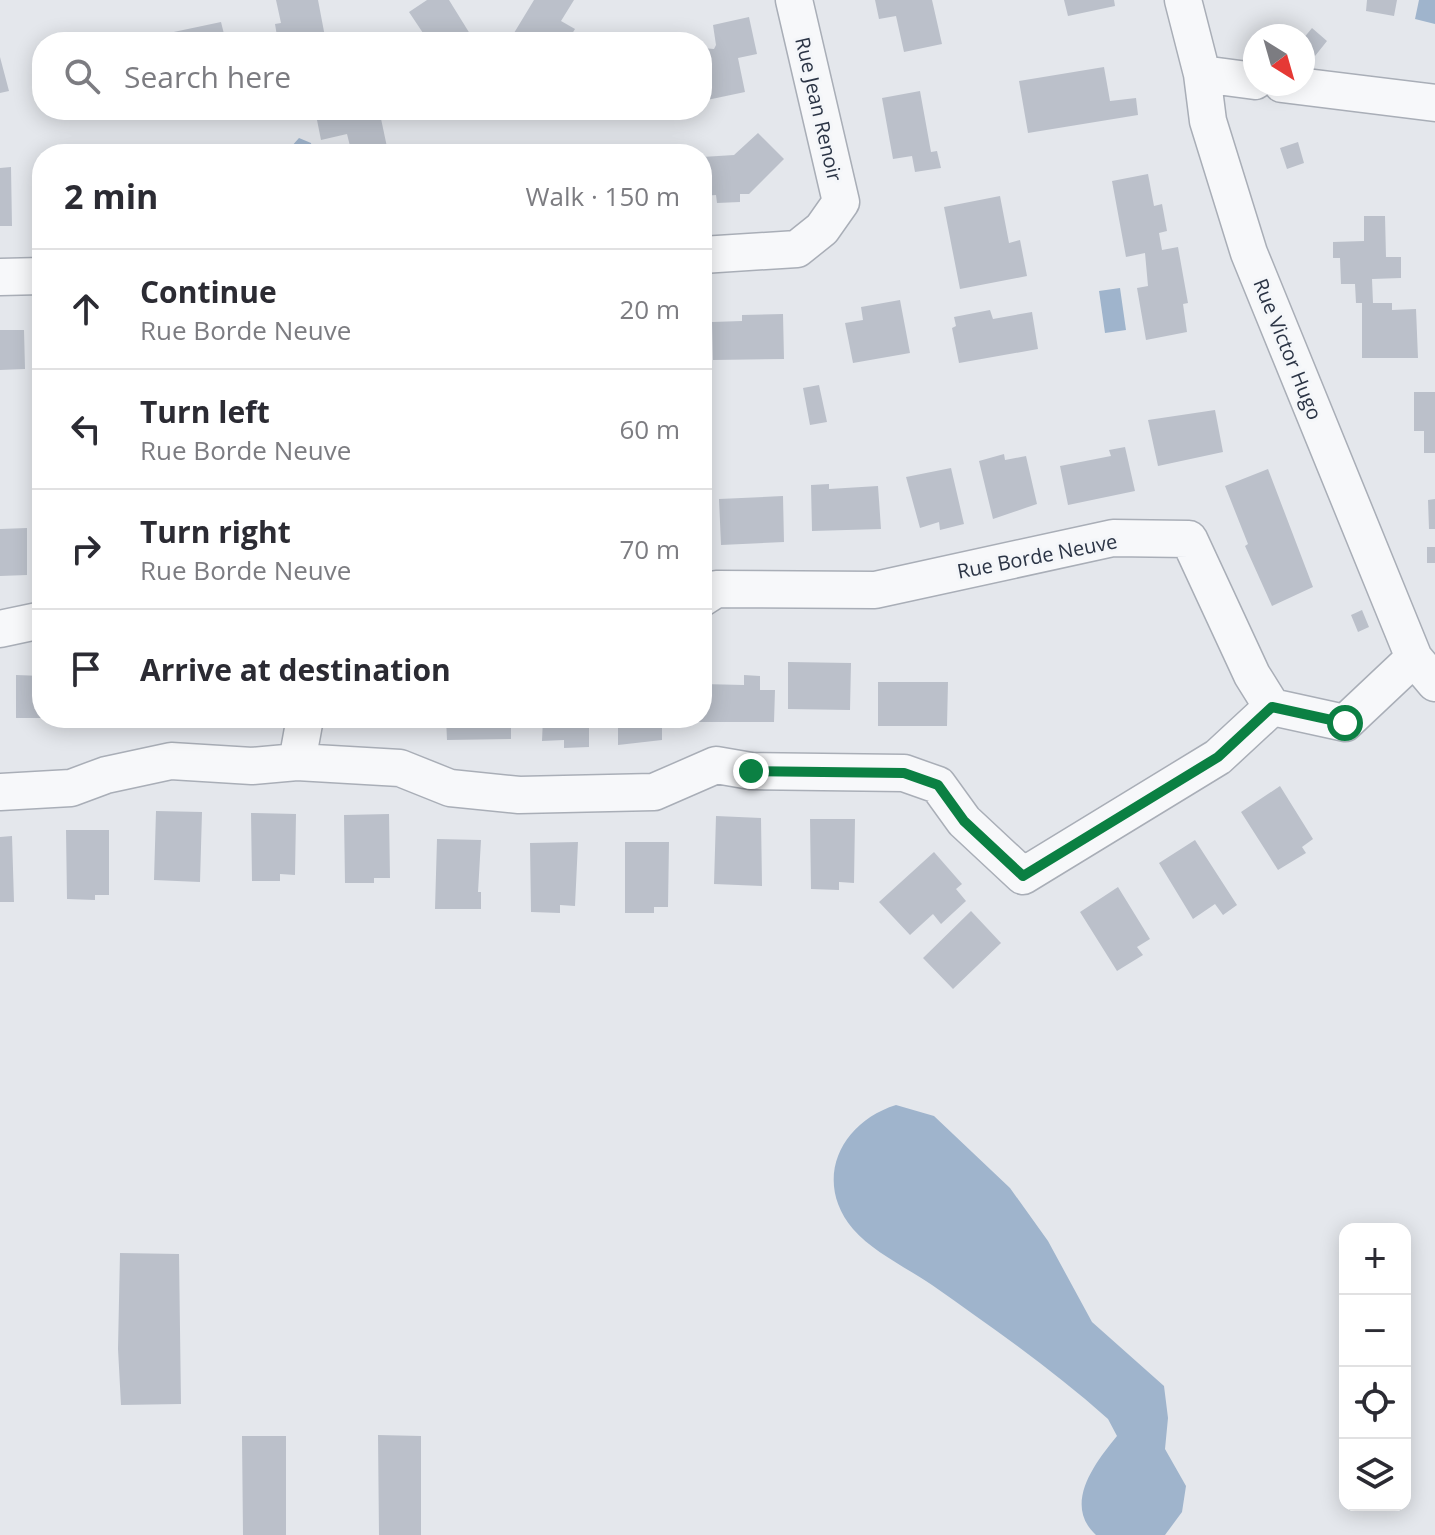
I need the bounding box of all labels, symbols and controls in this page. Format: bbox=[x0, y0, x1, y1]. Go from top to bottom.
north arrow bbox=[1243, 24, 1315, 96]
search box bbox=[32, 32, 712, 120]
street label: Rue Jean Renoir bbox=[789, 34, 849, 184]
icon: search bbox=[60, 54, 104, 98]
text: Search here bbox=[124, 56, 291, 97]
text: 2 min bbox=[64, 173, 158, 219]
text: Walk · 150 m bbox=[526, 178, 680, 214]
text: Continue bbox=[140, 271, 277, 312]
street label: Rue Victor Hugo bbox=[1247, 274, 1329, 424]
icon: ahead bbox=[64, 287, 108, 331]
text: 20 m bbox=[619, 291, 680, 327]
text: Rue Borde Neuve bbox=[140, 312, 351, 348]
text: Turn left bbox=[140, 391, 270, 432]
icon: left bbox=[64, 407, 108, 451]
text: 60 m bbox=[619, 411, 680, 447]
text: Rue Borde Neuve bbox=[140, 432, 351, 468]
text: Turn right bbox=[140, 511, 291, 552]
icon: right bbox=[64, 527, 108, 571]
street label: Rue Borde Neuve bbox=[955, 527, 1119, 585]
text: 70 m bbox=[619, 531, 680, 567]
text: Rue Borde Neuve bbox=[140, 552, 351, 588]
icon: arrive bbox=[64, 647, 108, 691]
text: Arrive at destination bbox=[140, 649, 451, 690]
route start bbox=[1327, 705, 1363, 741]
route end bbox=[733, 753, 769, 789]
map controls bbox=[1339, 1223, 1411, 1511]
button: + bbox=[1339, 1223, 1411, 1295]
button: − bbox=[1339, 1295, 1411, 1367]
button: locate bbox=[1339, 1367, 1411, 1439]
button: layers bbox=[1339, 1439, 1411, 1511]

